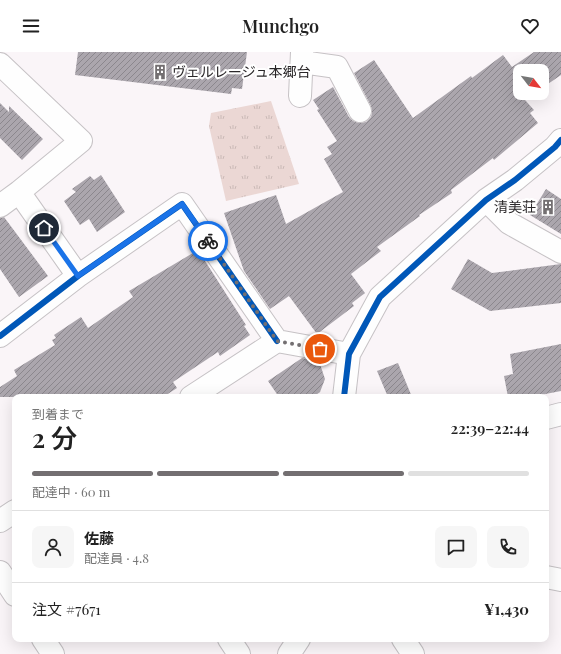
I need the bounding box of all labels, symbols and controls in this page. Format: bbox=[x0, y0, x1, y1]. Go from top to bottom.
text: Munchgo bbox=[242, 14, 319, 38]
icon: menu bbox=[20, 15, 42, 37]
icon: heart bbox=[519, 15, 541, 37]
place label: ヴェルレージュ本郷台 bbox=[172, 62, 311, 81]
building icon: ヴェルレージュ本郷台 bbox=[151, 63, 169, 81]
north arrow bbox=[513, 64, 549, 100]
map controls bbox=[513, 64, 549, 100]
place label: 清美荘 bbox=[494, 197, 536, 216]
building icon: 清美荘 bbox=[539, 198, 557, 216]
pin bbox=[27, 211, 61, 245]
icon: home bbox=[33, 217, 55, 239]
courier bbox=[188, 221, 228, 261]
icon: bike bbox=[197, 230, 219, 252]
pin bbox=[303, 332, 337, 366]
icon: bag bbox=[309, 338, 331, 360]
text: 到着まで bbox=[32, 405, 84, 422]
text: 22:39–22:44 bbox=[451, 418, 529, 438]
text: 2 分 bbox=[32, 420, 77, 455]
text: 配達中 · 60 m bbox=[32, 483, 110, 500]
button: person bbox=[32, 526, 74, 568]
button: chat bbox=[435, 526, 477, 568]
button: phone bbox=[487, 526, 529, 568]
text: 佐藤 bbox=[84, 528, 114, 548]
text: 配達員 · 4.8 bbox=[84, 549, 149, 566]
text: 注文 #7671 bbox=[32, 599, 101, 619]
text: ¥1,430 bbox=[484, 599, 529, 619]

